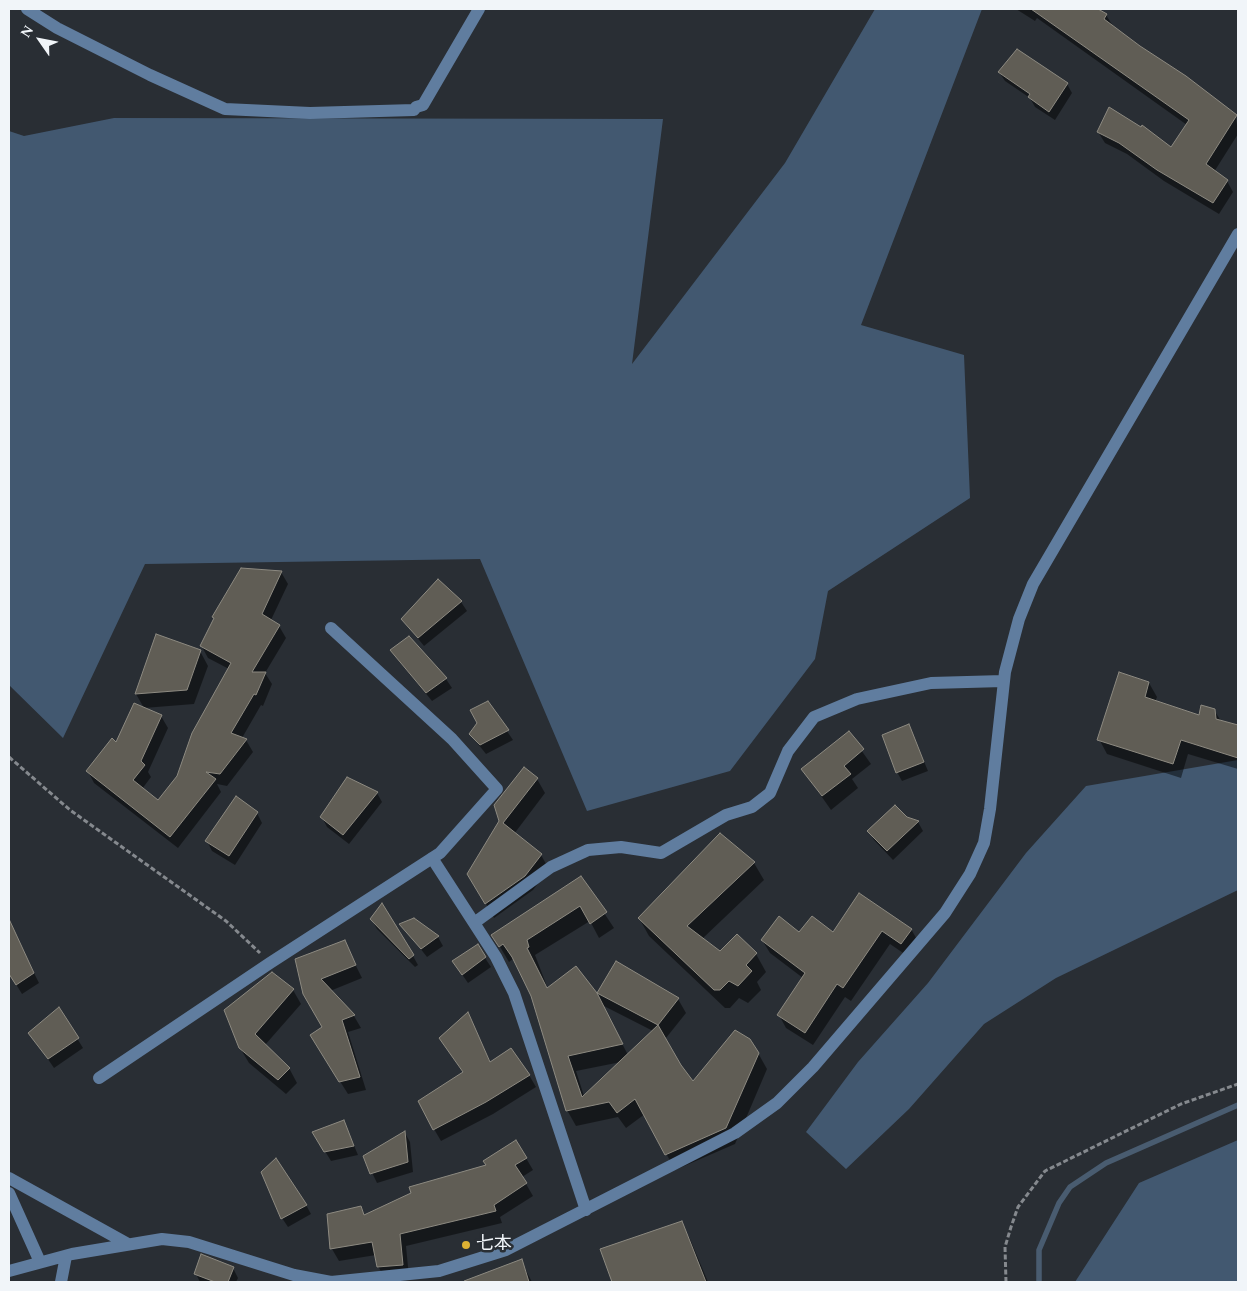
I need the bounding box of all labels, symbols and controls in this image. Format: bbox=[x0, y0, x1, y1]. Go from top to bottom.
north arrow bbox=[15, 15, 65, 65]
text: N bbox=[15, 21, 39, 42]
place label: 七本 bbox=[476, 1234, 512, 1256]
marker: 七本 bbox=[460, 1239, 472, 1251]

